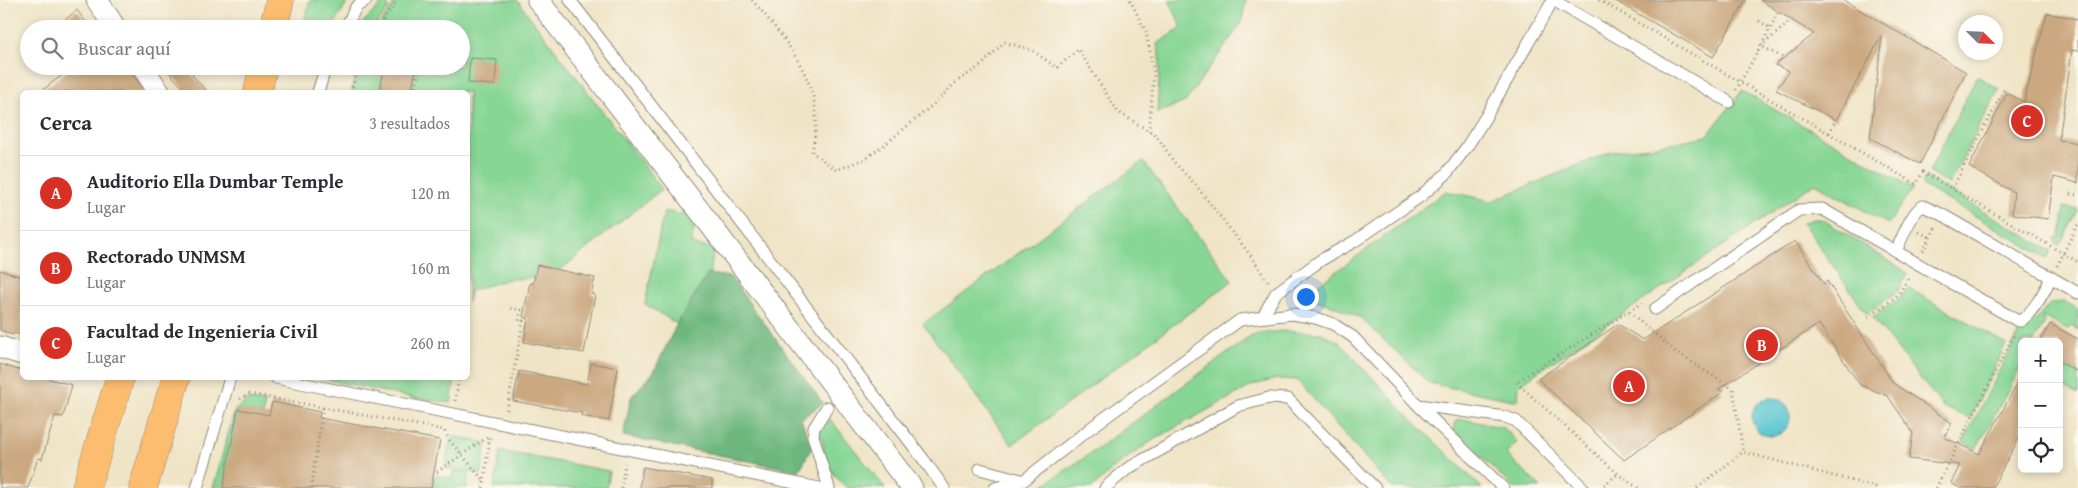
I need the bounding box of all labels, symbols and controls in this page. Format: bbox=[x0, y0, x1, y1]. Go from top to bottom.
north arrow bbox=[1958, 15, 2003, 60]
search box bbox=[20, 20, 470, 75]
icon: search bbox=[38, 34, 66, 62]
text: Buscar aquí bbox=[78, 34, 171, 62]
pin: C bbox=[2011, 102, 2043, 140]
text: Cerca bbox=[40, 107, 92, 138]
text: 3 resultados bbox=[369, 111, 450, 135]
text: Auditorio Ella Dumbar Temple bbox=[87, 167, 344, 195]
text: A bbox=[51, 181, 61, 205]
text: 120 m bbox=[410, 181, 450, 205]
text: Lugar bbox=[87, 195, 126, 219]
text: Rectorado UNMSM bbox=[87, 242, 246, 270]
text: B bbox=[51, 256, 61, 280]
text: 160 m bbox=[410, 256, 450, 280]
text: Lugar bbox=[87, 270, 126, 294]
your location bbox=[1293, 284, 1319, 310]
text: Facultad de Ingenieria Civil bbox=[87, 317, 318, 345]
pin: B bbox=[1746, 326, 1778, 364]
text: C bbox=[51, 331, 61, 355]
text: 260 m bbox=[410, 331, 450, 355]
map controls bbox=[2018, 338, 2063, 473]
button: + bbox=[2018, 338, 2063, 383]
text: Lugar bbox=[87, 345, 126, 369]
pin: A bbox=[1613, 367, 1645, 405]
button: − bbox=[2018, 383, 2063, 428]
button: locate bbox=[2018, 428, 2063, 473]

